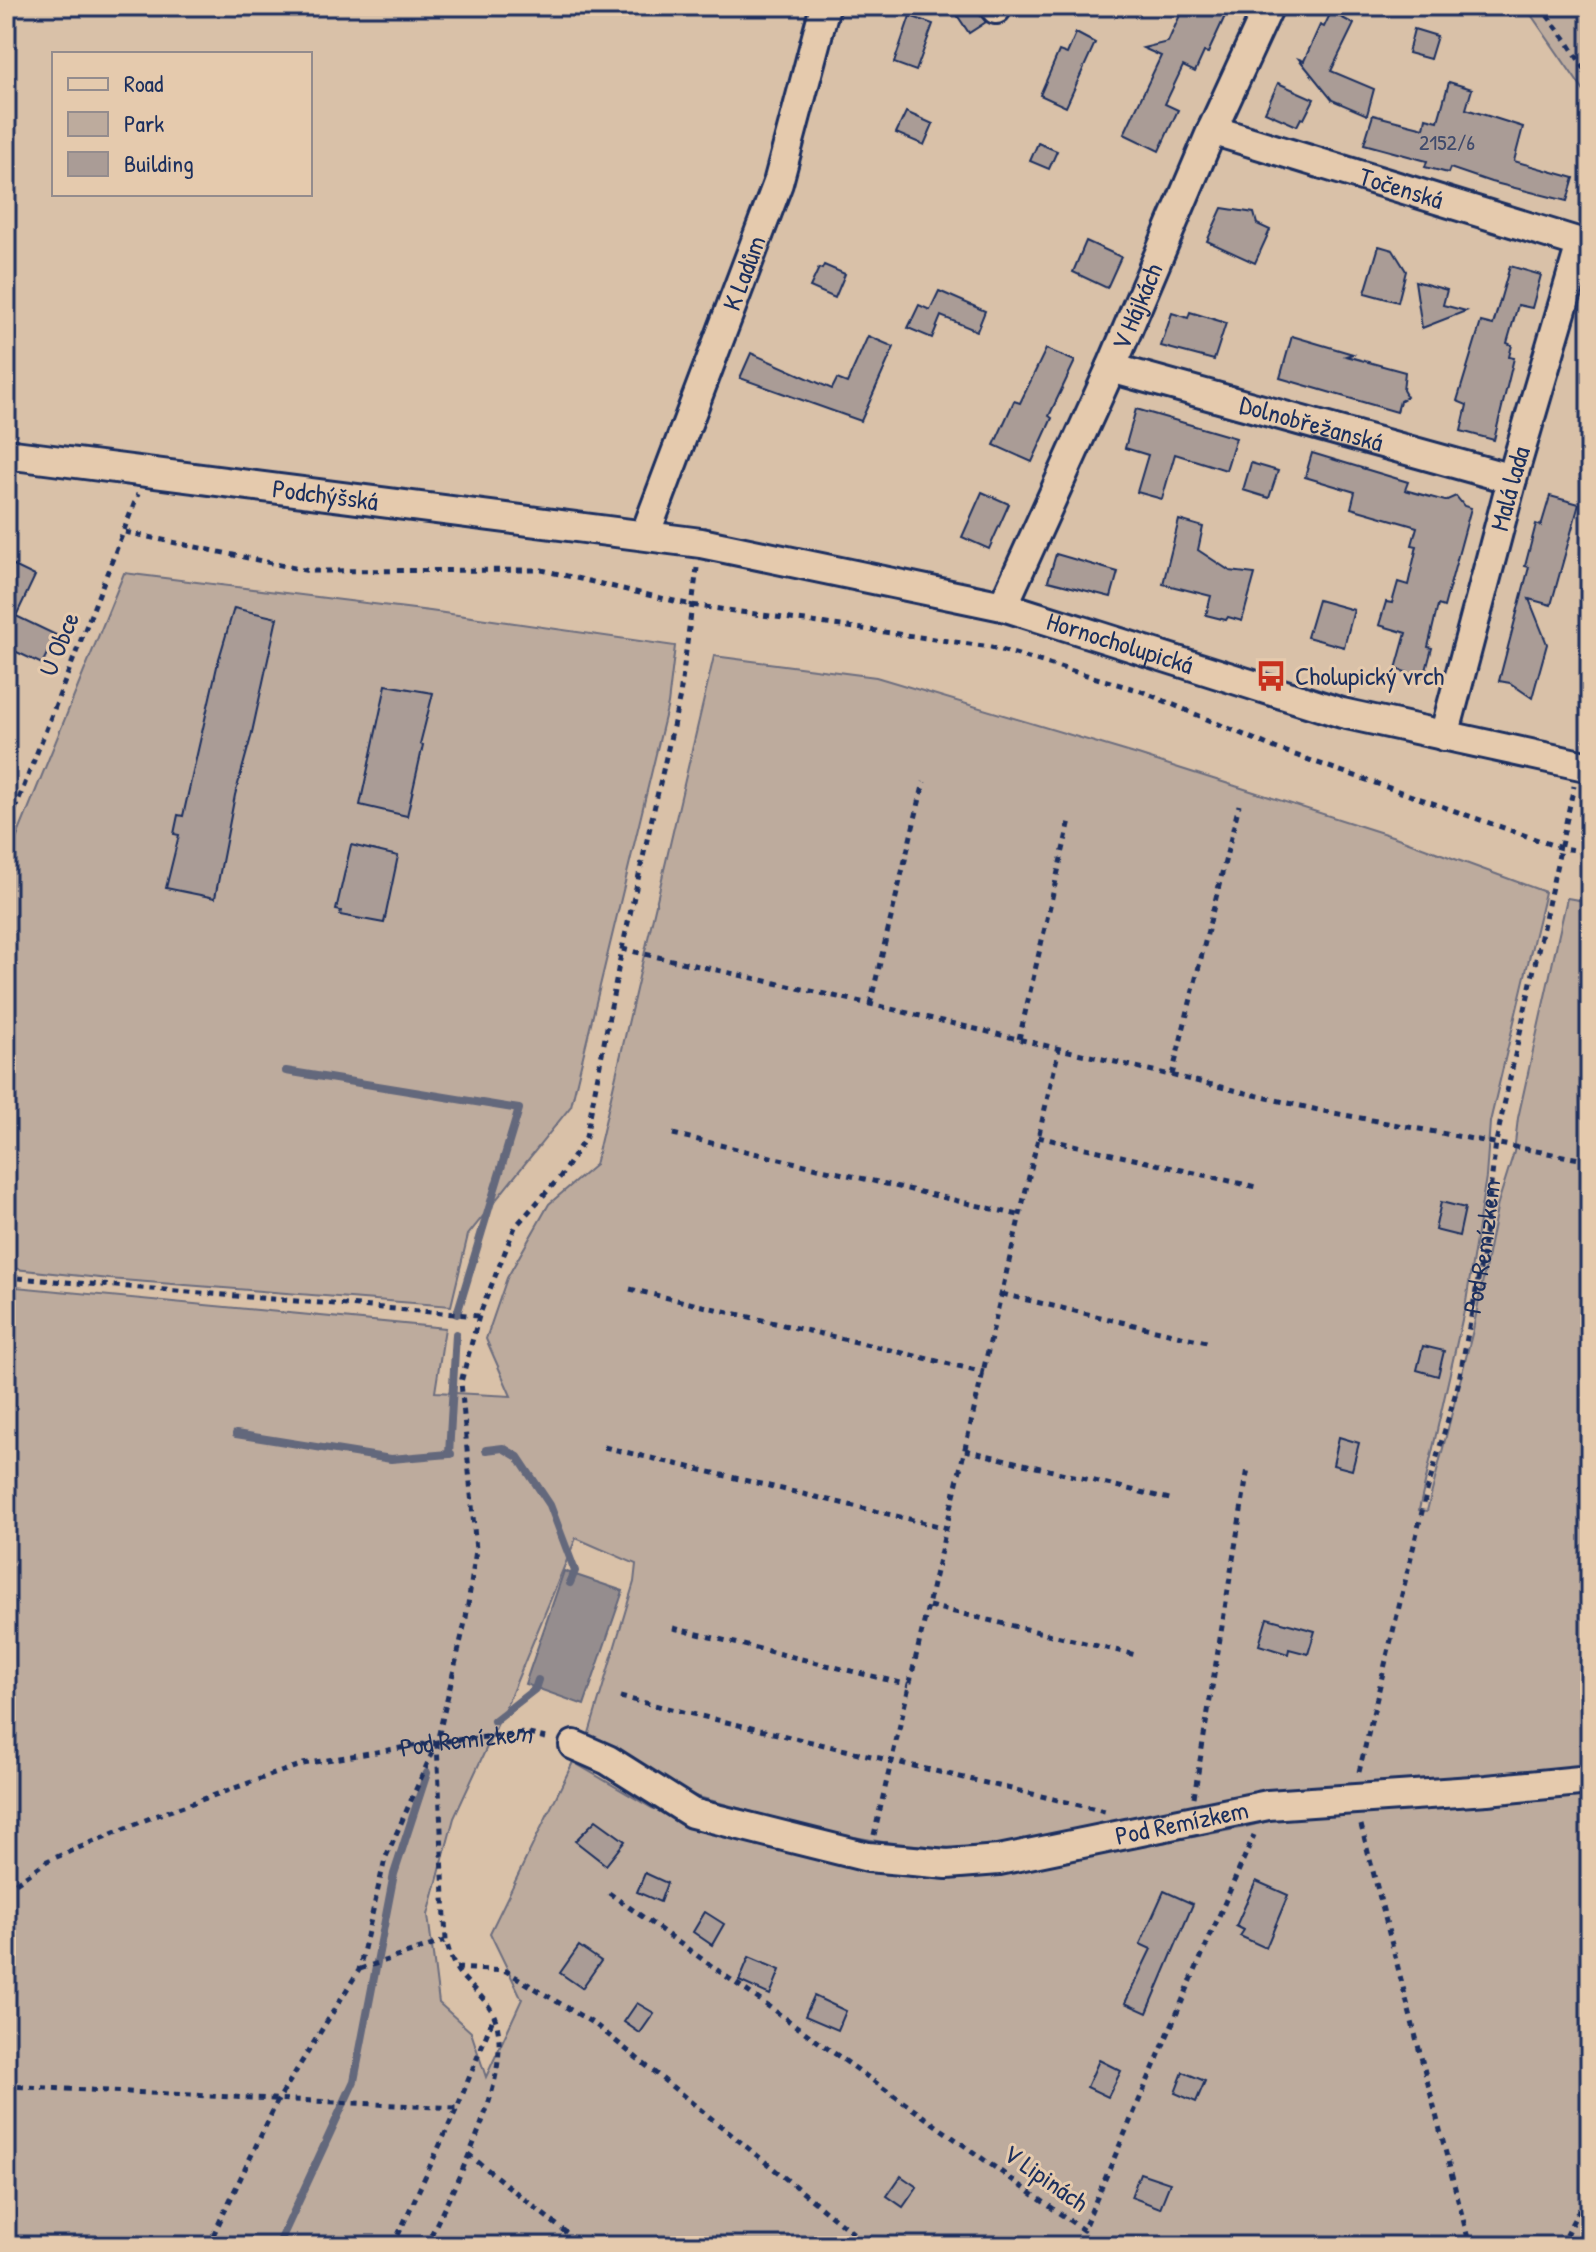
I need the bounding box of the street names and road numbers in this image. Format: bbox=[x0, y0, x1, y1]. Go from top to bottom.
street label: Točenská bbox=[1355, 158, 1448, 217]
street label: K Ladům bbox=[713, 230, 774, 315]
street label: V Hájkách bbox=[1103, 258, 1171, 355]
street label: Dolnobřežanská bbox=[1236, 387, 1387, 460]
street label: Malá lada bbox=[1481, 442, 1538, 535]
street label: Podchýšská bbox=[271, 470, 380, 519]
street label: Hornocholupická bbox=[1043, 603, 1198, 682]
street label: U Obce bbox=[30, 607, 87, 681]
street label: Pod Remízkem bbox=[1454, 1178, 1508, 1316]
street label: Pod Remízkem bbox=[397, 1713, 538, 1765]
street label: Pod Remízkem bbox=[1112, 1791, 1251, 1853]
street label: V Lipinách bbox=[997, 2136, 1096, 2219]

